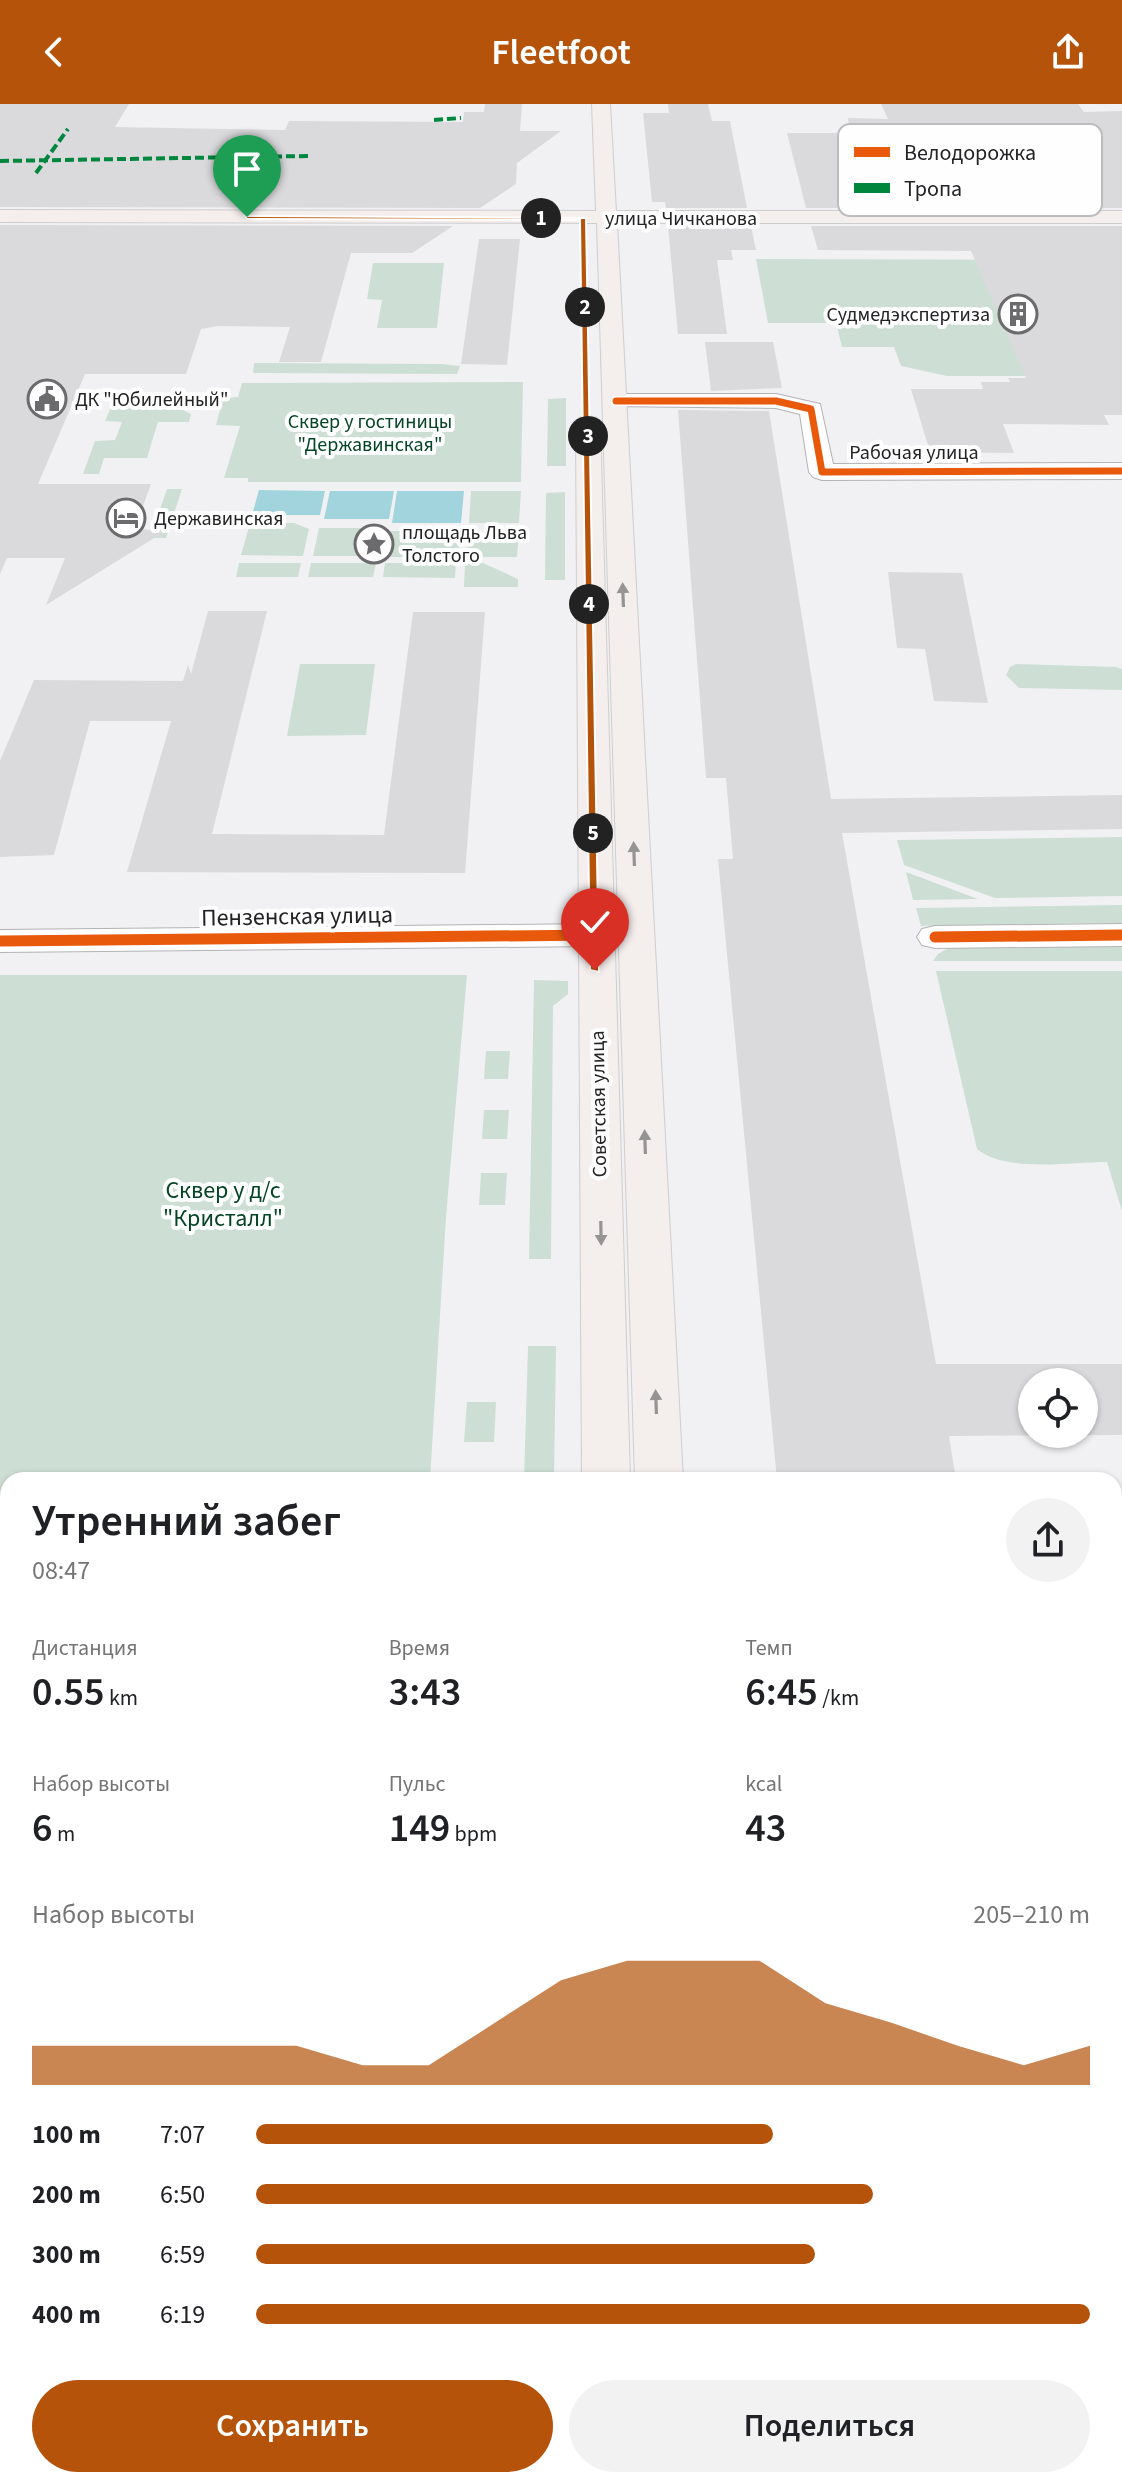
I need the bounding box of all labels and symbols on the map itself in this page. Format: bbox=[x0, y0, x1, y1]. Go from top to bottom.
legend bbox=[838, 124, 1102, 216]
pin bbox=[213, 135, 281, 217]
text: Велодорожка bbox=[904, 137, 1036, 169]
text: Тропа bbox=[904, 173, 962, 205]
pin: 1 bbox=[521, 198, 561, 238]
street label: улица Чичканова bbox=[605, 205, 757, 233]
pin: 2 bbox=[565, 287, 605, 327]
building icon: Судмедэкспертиза bbox=[997, 293, 1039, 335]
place label: Судмедэкспертиза bbox=[827, 301, 990, 329]
public building icon: ДК "Юбилейный" bbox=[26, 378, 68, 420]
place label: ДК "Юбилейный" bbox=[75, 386, 228, 414]
park label: Сквер у гостиницы "Державинская" bbox=[288, 408, 452, 459]
pin: 3 bbox=[568, 416, 608, 456]
street label: Рабочая улица bbox=[849, 439, 979, 467]
hotel icon: Державинская bbox=[105, 497, 147, 539]
place label: Державинская bbox=[154, 505, 283, 533]
place label: площадь Льва Толстого bbox=[402, 519, 527, 570]
place icon: площадь Льва Толстого bbox=[353, 523, 395, 565]
one-way arrow bbox=[617, 582, 630, 607]
pin: 4 bbox=[569, 584, 609, 624]
pin: 5 bbox=[573, 813, 613, 853]
one-way arrow bbox=[627, 841, 640, 867]
pin bbox=[561, 888, 629, 970]
street label: Пензенская улица bbox=[201, 897, 393, 936]
street label: Советская улица bbox=[584, 1030, 614, 1178]
one-way arrow bbox=[639, 1129, 652, 1154]
park label: Сквер у д/с "Кристалл" bbox=[163, 1173, 283, 1236]
one-way arrow bbox=[594, 1221, 607, 1246]
one-way arrow bbox=[649, 1389, 662, 1414]

